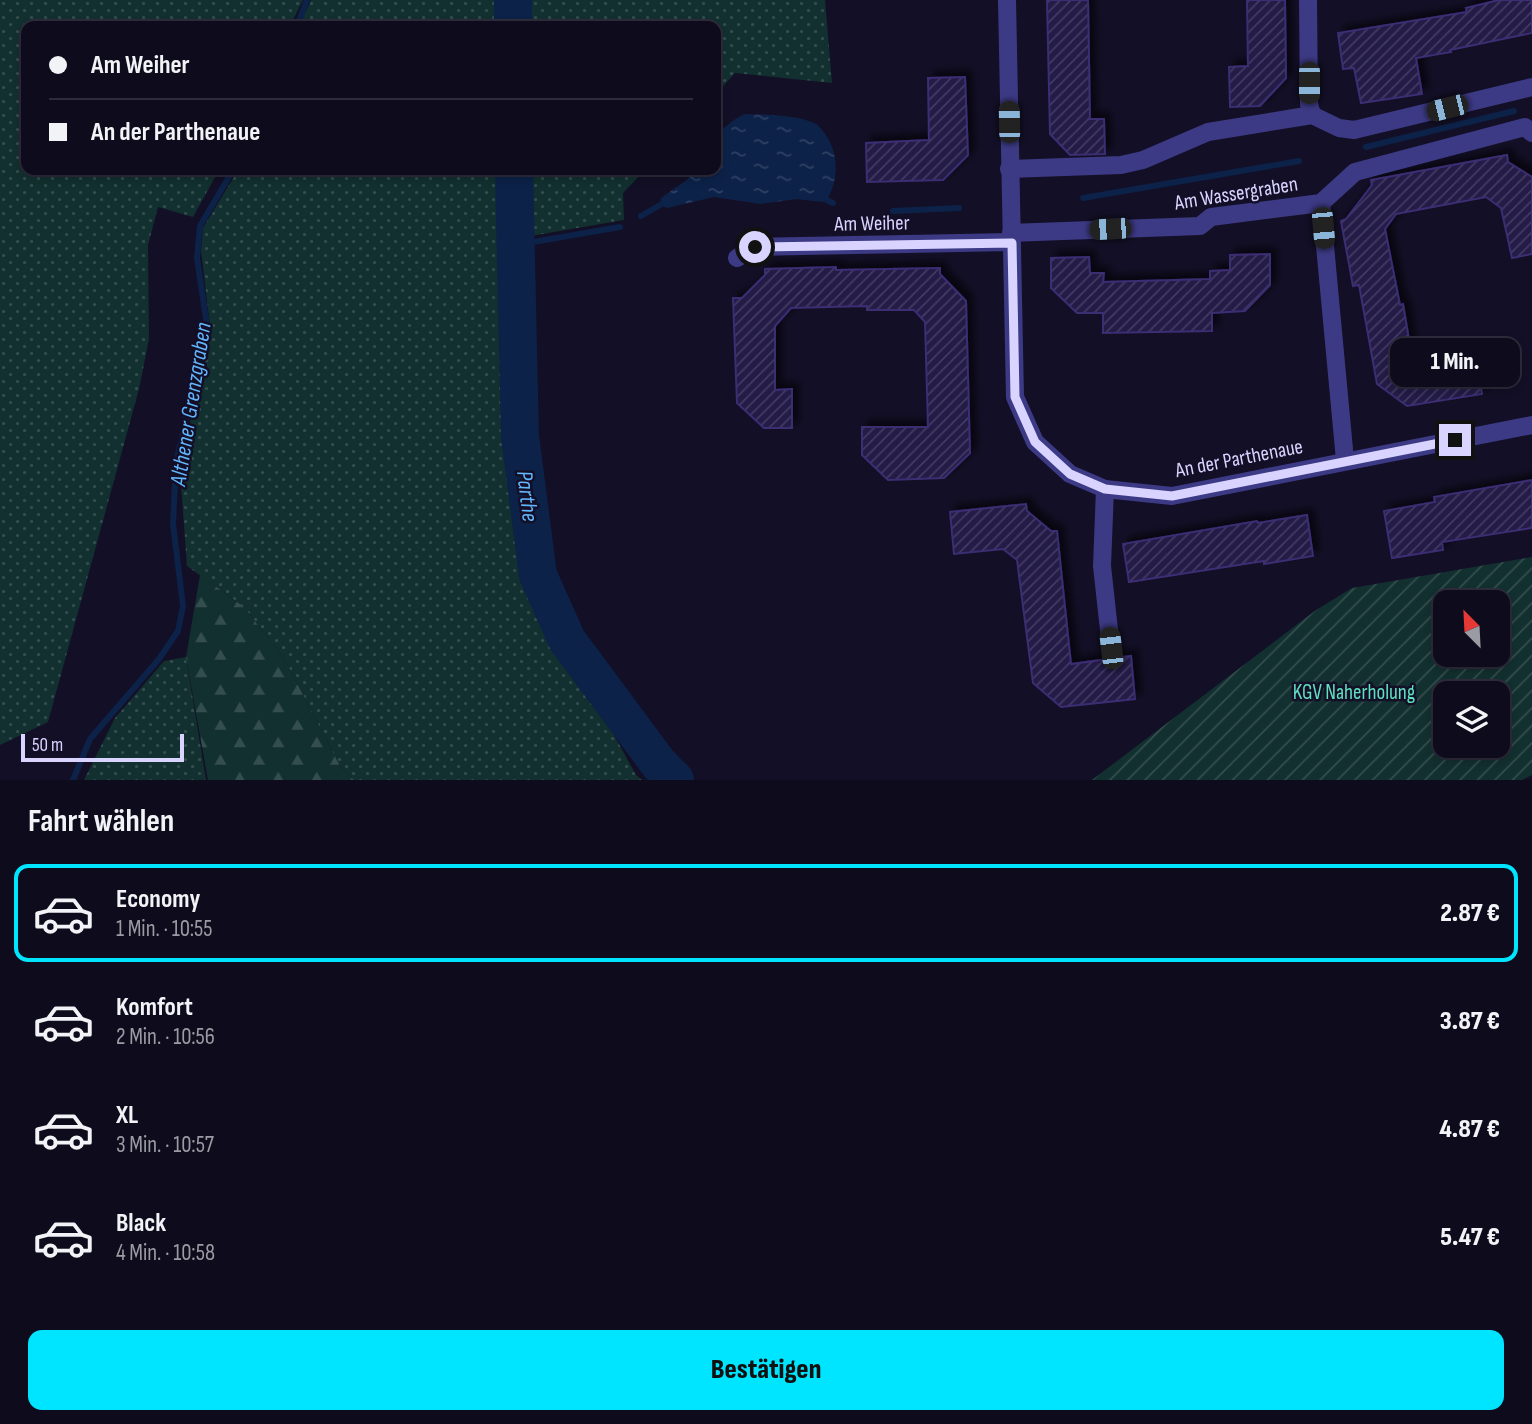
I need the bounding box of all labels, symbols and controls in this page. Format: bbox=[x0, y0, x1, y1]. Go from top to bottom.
text: Am Weiher bbox=[91, 50, 190, 81]
car bbox=[1299, 62, 1320, 104]
car bbox=[1425, 93, 1470, 123]
car bbox=[999, 101, 1020, 143]
text: An der Parthenaue bbox=[91, 117, 260, 148]
street label: Am Wassergraben bbox=[1172, 171, 1299, 216]
car bbox=[1311, 206, 1336, 250]
street label: Am Weiher bbox=[833, 210, 910, 237]
car bbox=[1089, 217, 1132, 241]
route start bbox=[739, 231, 771, 263]
water label: Althener Grenzgraben bbox=[164, 320, 218, 489]
callout: 1 Min. bbox=[1390, 338, 1520, 388]
text: 1 Min. bbox=[1431, 348, 1479, 376]
route end bbox=[1439, 424, 1471, 456]
street label: An der Parthenaue bbox=[1172, 434, 1305, 483]
water label: Parthe bbox=[510, 469, 544, 523]
north arrow bbox=[1433, 590, 1510, 667]
map controls bbox=[1433, 590, 1510, 758]
car bbox=[1099, 626, 1124, 670]
park label: KGV Naherholung bbox=[1293, 680, 1415, 705]
button: layers bbox=[1433, 681, 1510, 758]
scale bar bbox=[21, 731, 184, 763]
text: 50 m bbox=[32, 734, 63, 757]
text: Fahrt wählen bbox=[28, 802, 174, 841]
icon: car bbox=[32, 882, 95, 945]
text: Economy bbox=[116, 884, 200, 915]
text: 2.87 € bbox=[1440, 898, 1500, 929]
text: 1 Min. · 10:55 bbox=[116, 915, 213, 943]
icon: car bbox=[32, 990, 95, 1053]
text: Komfort bbox=[116, 992, 193, 1023]
text: 3.87 € bbox=[1440, 1006, 1500, 1037]
text: 2 Min. · 10:56 bbox=[116, 1023, 215, 1051]
icon: car bbox=[32, 1098, 95, 1161]
text: XL bbox=[116, 1100, 138, 1131]
text: 4.87 € bbox=[1439, 1114, 1500, 1145]
text: 3 Min. · 10:57 bbox=[116, 1131, 214, 1159]
icon: car bbox=[32, 1206, 95, 1269]
text: Black bbox=[116, 1208, 166, 1239]
text: 5.47 € bbox=[1440, 1222, 1500, 1253]
text: 4 Min. · 10:58 bbox=[116, 1239, 215, 1267]
button: Bestätigen bbox=[28, 1330, 1504, 1410]

